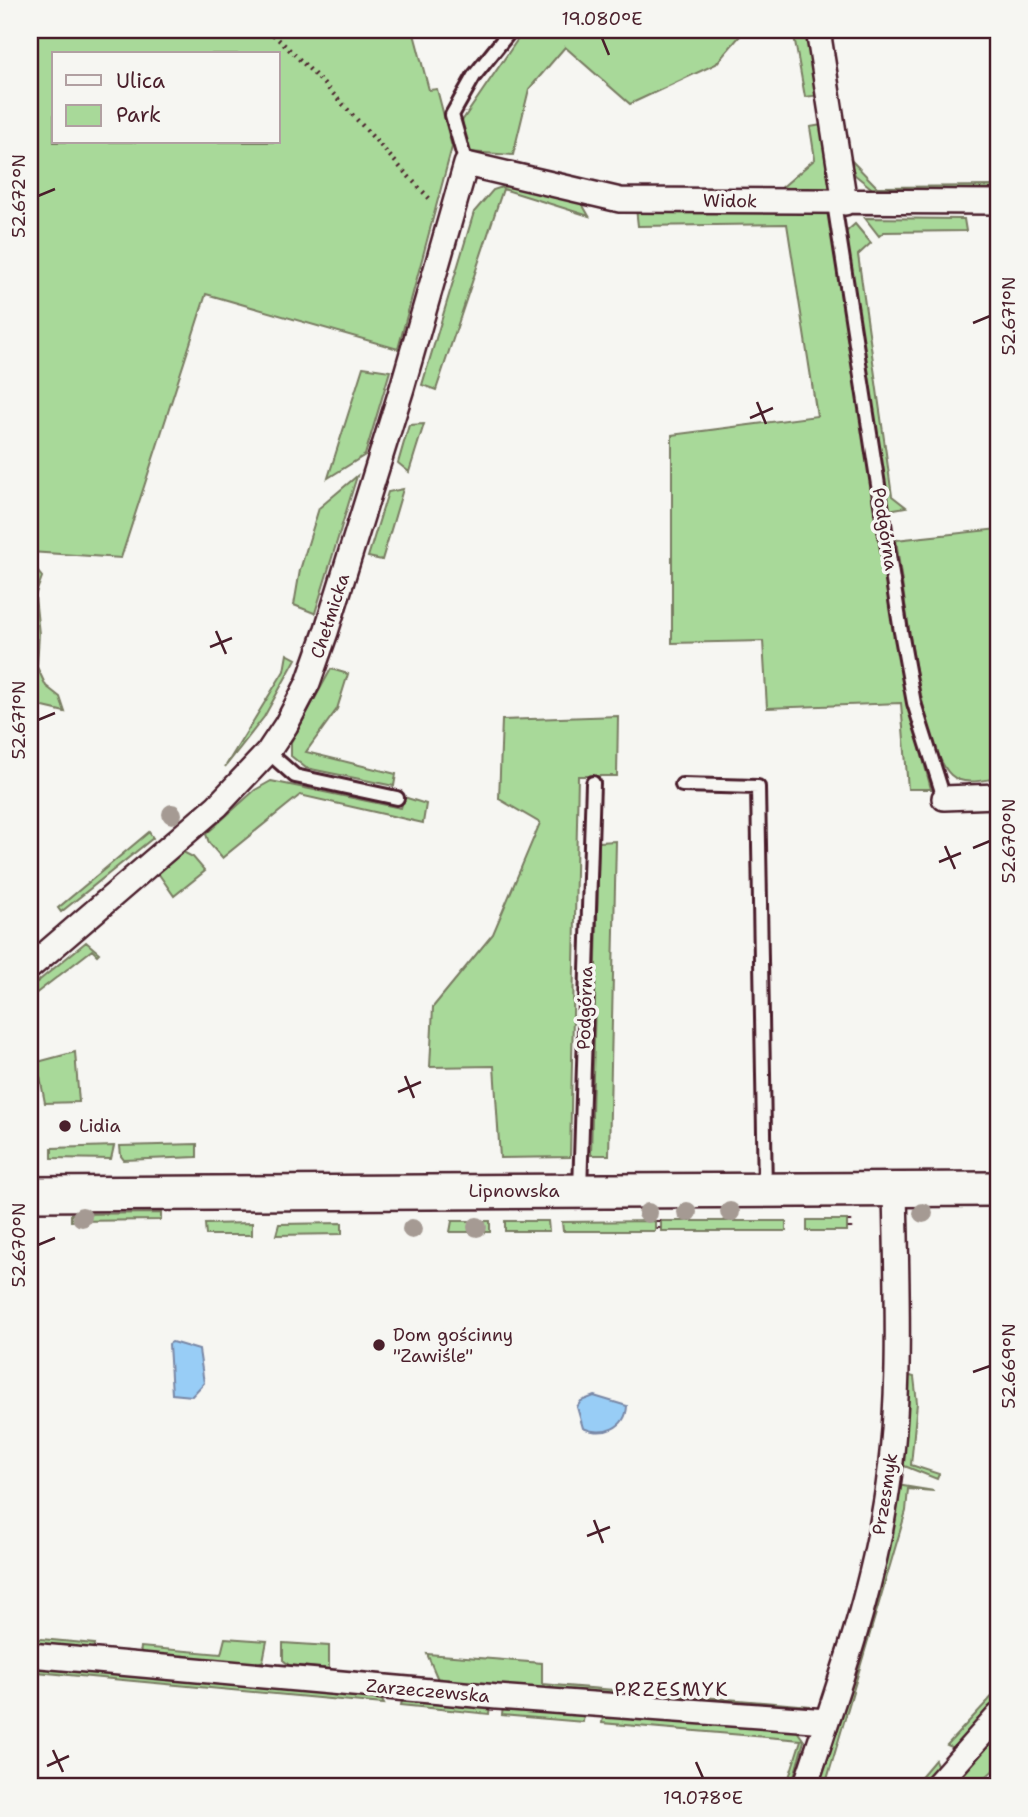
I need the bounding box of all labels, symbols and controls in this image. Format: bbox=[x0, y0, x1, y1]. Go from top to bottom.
text: 19.080°E bbox=[562, 7, 642, 31]
legend bbox=[52, 52, 280, 144]
text: Ulica bbox=[116, 67, 165, 95]
text: Park bbox=[116, 101, 161, 129]
text: 52.672°N bbox=[7, 154, 31, 238]
street label: Widok bbox=[703, 189, 757, 213]
text: 52.671°N bbox=[997, 276, 1021, 356]
street label: Podgórna bbox=[867, 486, 903, 572]
street label: Chełmicka bbox=[305, 570, 355, 662]
text: 52.671°N bbox=[7, 680, 31, 760]
text: 52.670°N bbox=[997, 799, 1021, 883]
street label: Podgórna bbox=[572, 966, 598, 1050]
place label: Lidia bbox=[79, 1114, 121, 1138]
marker: Lidia bbox=[57, 1118, 73, 1134]
street label: Lipnowska bbox=[468, 1179, 560, 1203]
text: 52.670°N bbox=[7, 1203, 31, 1287]
place label: Dom gościnny "Zawiśle" bbox=[393, 1323, 513, 1368]
text: 52.669°N bbox=[997, 1323, 1021, 1409]
marker: Dom gościnny "Zawiśle" bbox=[371, 1337, 387, 1353]
street label: Przesmyk bbox=[867, 1451, 903, 1537]
street label: Zarzeczewska bbox=[365, 1674, 491, 1708]
district label: PRZESMYK bbox=[614, 1677, 730, 1702]
text: 19.078°E bbox=[663, 1786, 743, 1810]

